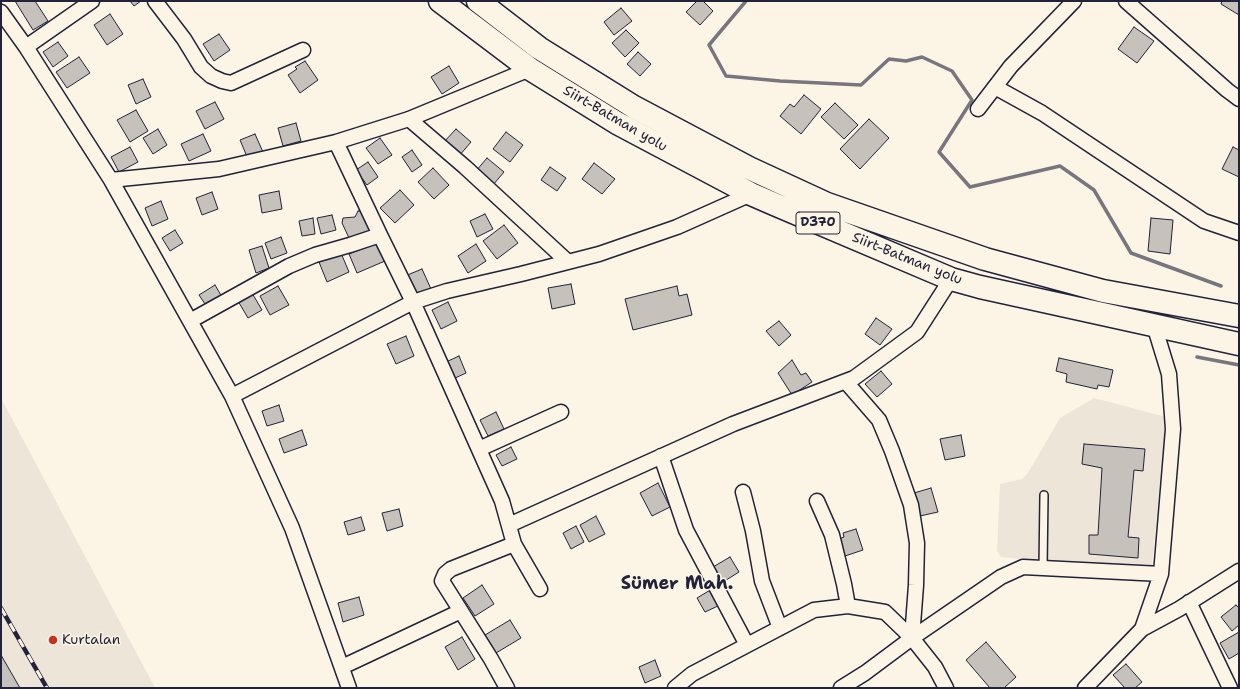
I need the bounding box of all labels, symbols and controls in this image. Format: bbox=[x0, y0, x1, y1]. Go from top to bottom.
street label: Siirt-Batman yolu bbox=[560, 82, 670, 156]
road number: D370 bbox=[796, 212, 840, 234]
street label: Siirt-Batman yolu bbox=[849, 229, 965, 289]
district label: Sümer Mah. bbox=[621, 573, 733, 595]
place label: Kurtalan bbox=[62, 632, 120, 648]
marker: Kurtalan bbox=[47, 634, 59, 646]

